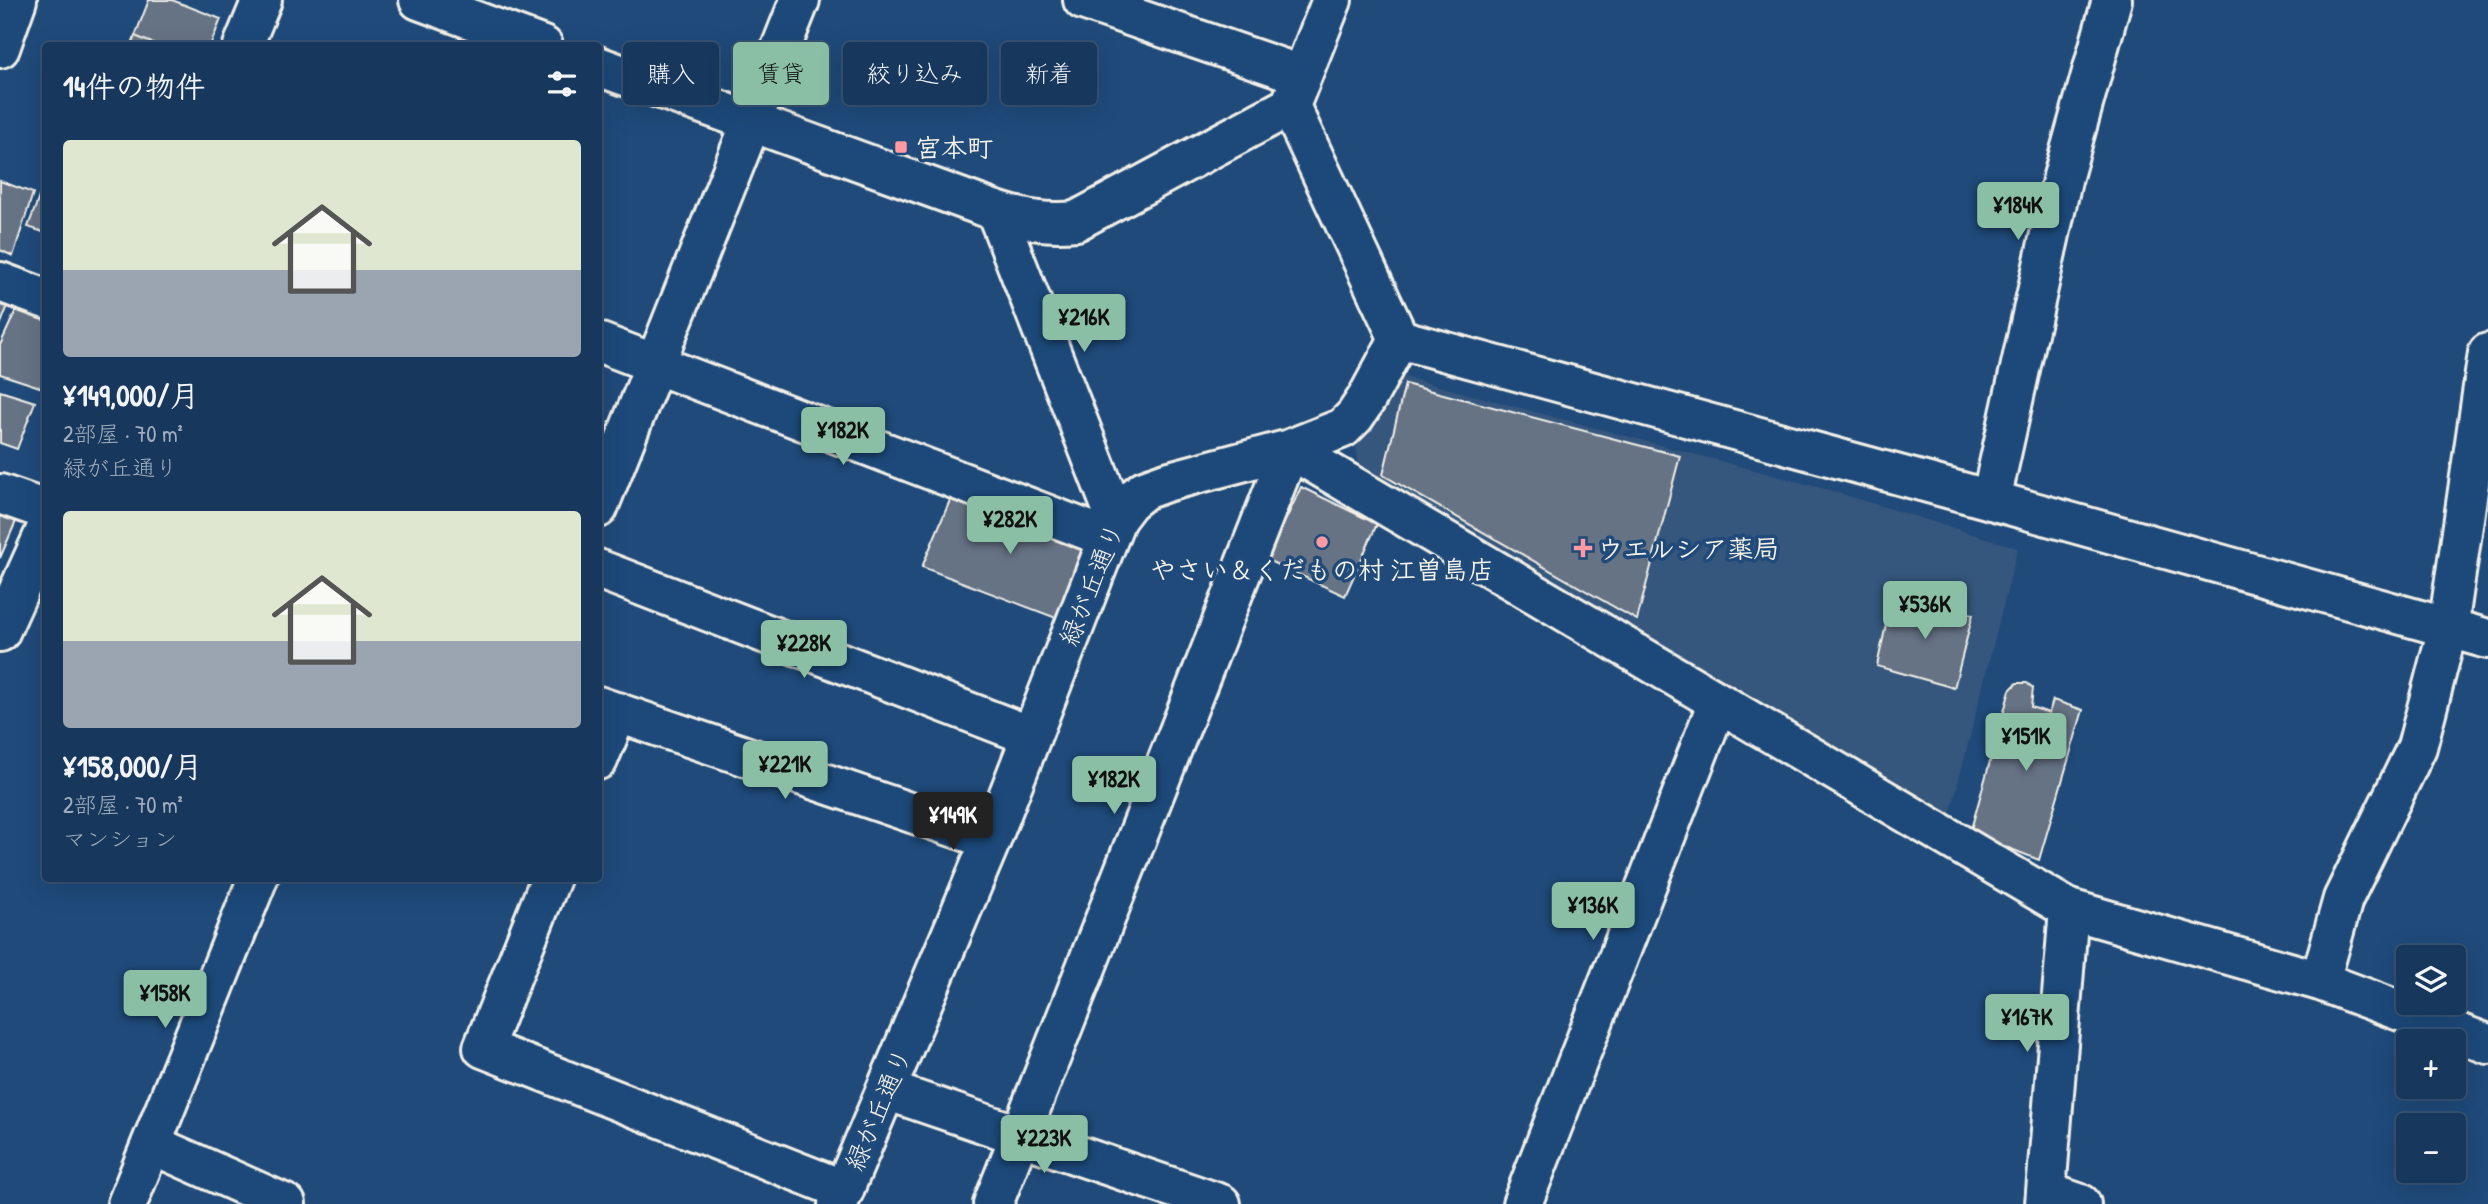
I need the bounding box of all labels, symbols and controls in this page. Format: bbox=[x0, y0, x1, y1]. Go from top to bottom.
chip: 購入 bbox=[623, 42, 719, 105]
chip: 賃貸 bbox=[733, 42, 829, 105]
chip: 絞り込み bbox=[843, 42, 987, 105]
chip: 新着 bbox=[1001, 42, 1097, 105]
icon: filters bbox=[543, 65, 581, 103]
text: 14件の物件 bbox=[63, 66, 205, 106]
place label: 宮本町 bbox=[915, 130, 993, 165]
marker: 宮本町 bbox=[893, 139, 909, 155]
pin: ¥184K bbox=[1969, 182, 2067, 242]
icon: home bbox=[259, 186, 385, 312]
text: ¥184K bbox=[1993, 189, 2043, 220]
pin: ¥216K bbox=[1035, 294, 1133, 354]
text: ¥216K bbox=[1059, 301, 1110, 332]
text: ¥149,000/月 bbox=[63, 375, 199, 415]
pin: ¥182K bbox=[794, 407, 892, 467]
text: ¥182K bbox=[817, 414, 869, 445]
text: 2部屋 · 70 m² bbox=[63, 418, 183, 449]
text: 緑が丘通り bbox=[63, 452, 178, 483]
pin: ¥282K bbox=[961, 496, 1059, 556]
text: ¥282K bbox=[983, 503, 1037, 534]
street label: 緑が丘通り bbox=[1050, 517, 1132, 651]
place label: ウエルシア薬局 bbox=[1597, 531, 1780, 566]
marker: やさい＆くだもの村 江曽島店 bbox=[1314, 534, 1330, 550]
marker: ウエルシア薬局 bbox=[1575, 540, 1591, 556]
place label: やさい＆くだもの村 江曽島店 bbox=[1150, 552, 1494, 587]
icon: home bbox=[259, 557, 385, 683]
pin: ¥536K bbox=[1876, 582, 1974, 641]
text: ¥536K bbox=[1899, 588, 1951, 619]
pin: ¥228K bbox=[755, 620, 853, 680]
text: ¥228K bbox=[777, 627, 831, 658]
pin: ¥151K bbox=[1977, 714, 2075, 773]
text: ¥151K bbox=[2001, 720, 2051, 751]
pin: ¥221K bbox=[736, 742, 834, 801]
text: ¥158,000/月 bbox=[63, 746, 203, 786]
text: ¥221K bbox=[759, 748, 811, 779]
pin: ¥182K bbox=[1065, 756, 1163, 816]
text: ¥182K bbox=[1088, 763, 1140, 794]
text: 2部屋 · 70 m² bbox=[63, 789, 183, 820]
pin: ¥149K bbox=[904, 792, 1002, 852]
text: ¥149K bbox=[929, 799, 977, 830]
text: マンション bbox=[63, 823, 177, 854]
pin: ¥136K bbox=[1544, 883, 1642, 942]
text: ¥136K bbox=[1568, 889, 1618, 920]
map controls bbox=[2396, 945, 2466, 1183]
button: layers bbox=[2396, 945, 2466, 1015]
pin: ¥158K bbox=[116, 970, 214, 1030]
text: ¥158K bbox=[140, 977, 190, 1008]
pin: ¥167K bbox=[1978, 995, 2076, 1054]
text: ¥167K bbox=[2001, 1001, 2053, 1032]
button: + bbox=[2396, 1029, 2466, 1099]
street label: 緑が丘通り bbox=[836, 1042, 920, 1176]
button: − bbox=[2396, 1113, 2466, 1183]
pin: ¥223K bbox=[995, 1116, 1093, 1175]
text: ¥223K bbox=[1017, 1122, 1071, 1153]

